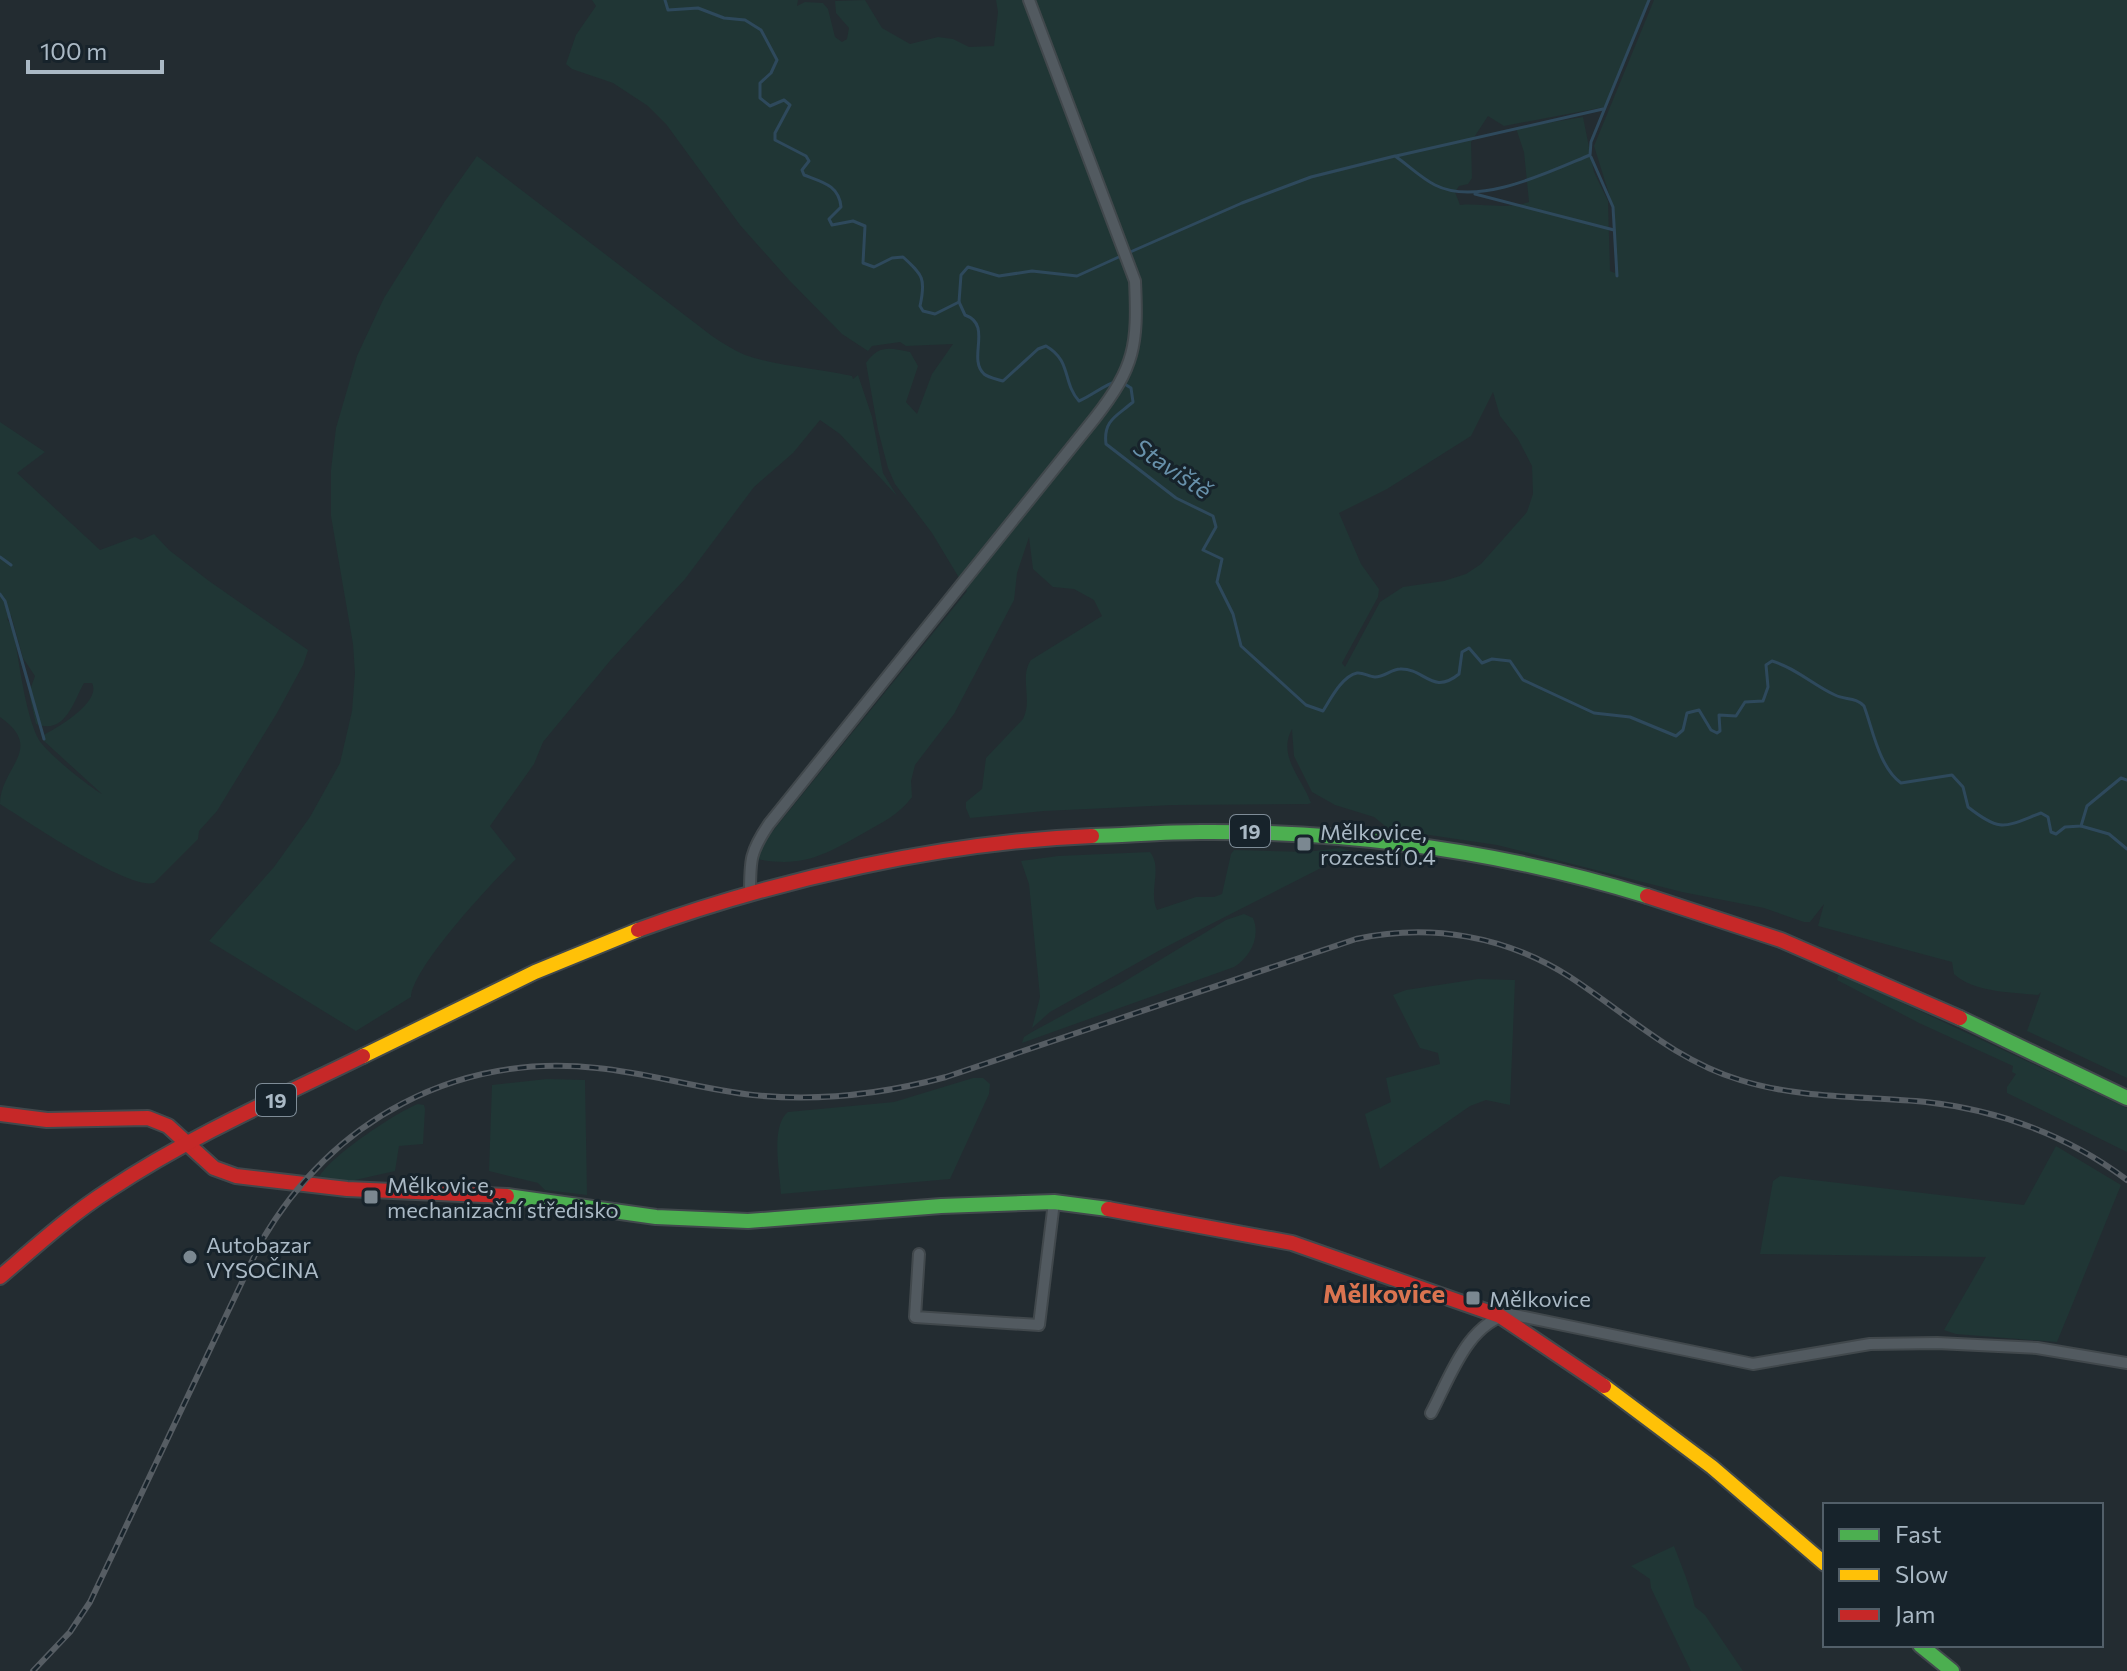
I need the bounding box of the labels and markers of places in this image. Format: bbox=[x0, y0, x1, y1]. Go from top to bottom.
place label: Mělkovice, rozcestí 0.4 bbox=[1320, 818, 1436, 870]
marker: Mělkovice, rozcestí 0.4 bbox=[1295, 835, 1313, 853]
place label: Mělkovice, mechanizační středisko bbox=[387, 1171, 619, 1223]
marker: Mělkovice, mechanizační středisko bbox=[362, 1188, 380, 1206]
place label: Autobazar VYSOČINA bbox=[206, 1231, 319, 1283]
marker: Autobazar VYSOČINA bbox=[181, 1248, 199, 1266]
place label: Mělkovice bbox=[1489, 1285, 1591, 1312]
marker: Mělkovice bbox=[1464, 1289, 1482, 1307]

